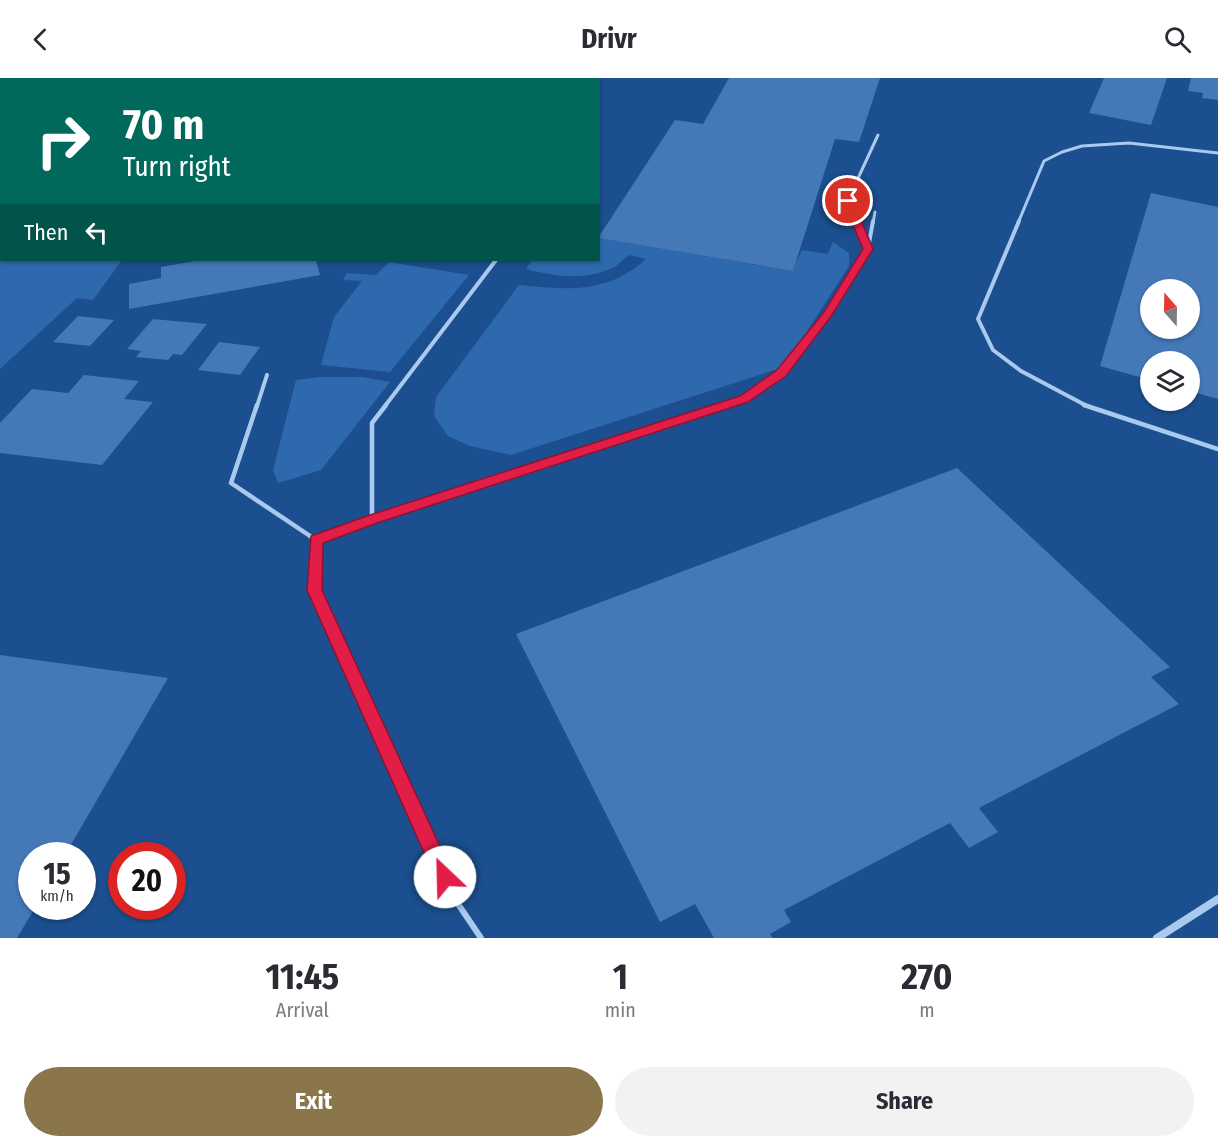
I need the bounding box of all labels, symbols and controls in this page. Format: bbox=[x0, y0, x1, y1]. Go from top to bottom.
icon: back bbox=[24, 23, 57, 56]
text: Drivr bbox=[581, 23, 637, 55]
icon: search bbox=[1161, 23, 1194, 56]
text: 70 m bbox=[123, 100, 204, 150]
icon: right bbox=[24, 102, 102, 180]
text: Turn right bbox=[123, 151, 231, 183]
pin bbox=[822, 175, 873, 226]
icon: arrive bbox=[831, 184, 864, 217]
icon: left bbox=[80, 216, 113, 249]
text: Then bbox=[24, 219, 68, 246]
north arrow bbox=[1140, 279, 1200, 339]
map controls bbox=[1140, 279, 1200, 411]
button: layers bbox=[1140, 351, 1200, 411]
speed limit sign: 20 bbox=[108, 842, 186, 920]
position arrow bbox=[413, 845, 477, 909]
text: 15 bbox=[43, 856, 71, 892]
text: km/h bbox=[40, 887, 74, 905]
text: 11:45 bbox=[266, 955, 339, 999]
text: 1 bbox=[613, 955, 628, 999]
text: 270 bbox=[901, 955, 952, 999]
text: Arrival bbox=[276, 998, 329, 1022]
text: min bbox=[605, 998, 636, 1022]
text: m bbox=[919, 998, 935, 1022]
button: Exit bbox=[24, 1067, 603, 1136]
button: Share bbox=[615, 1067, 1194, 1136]

